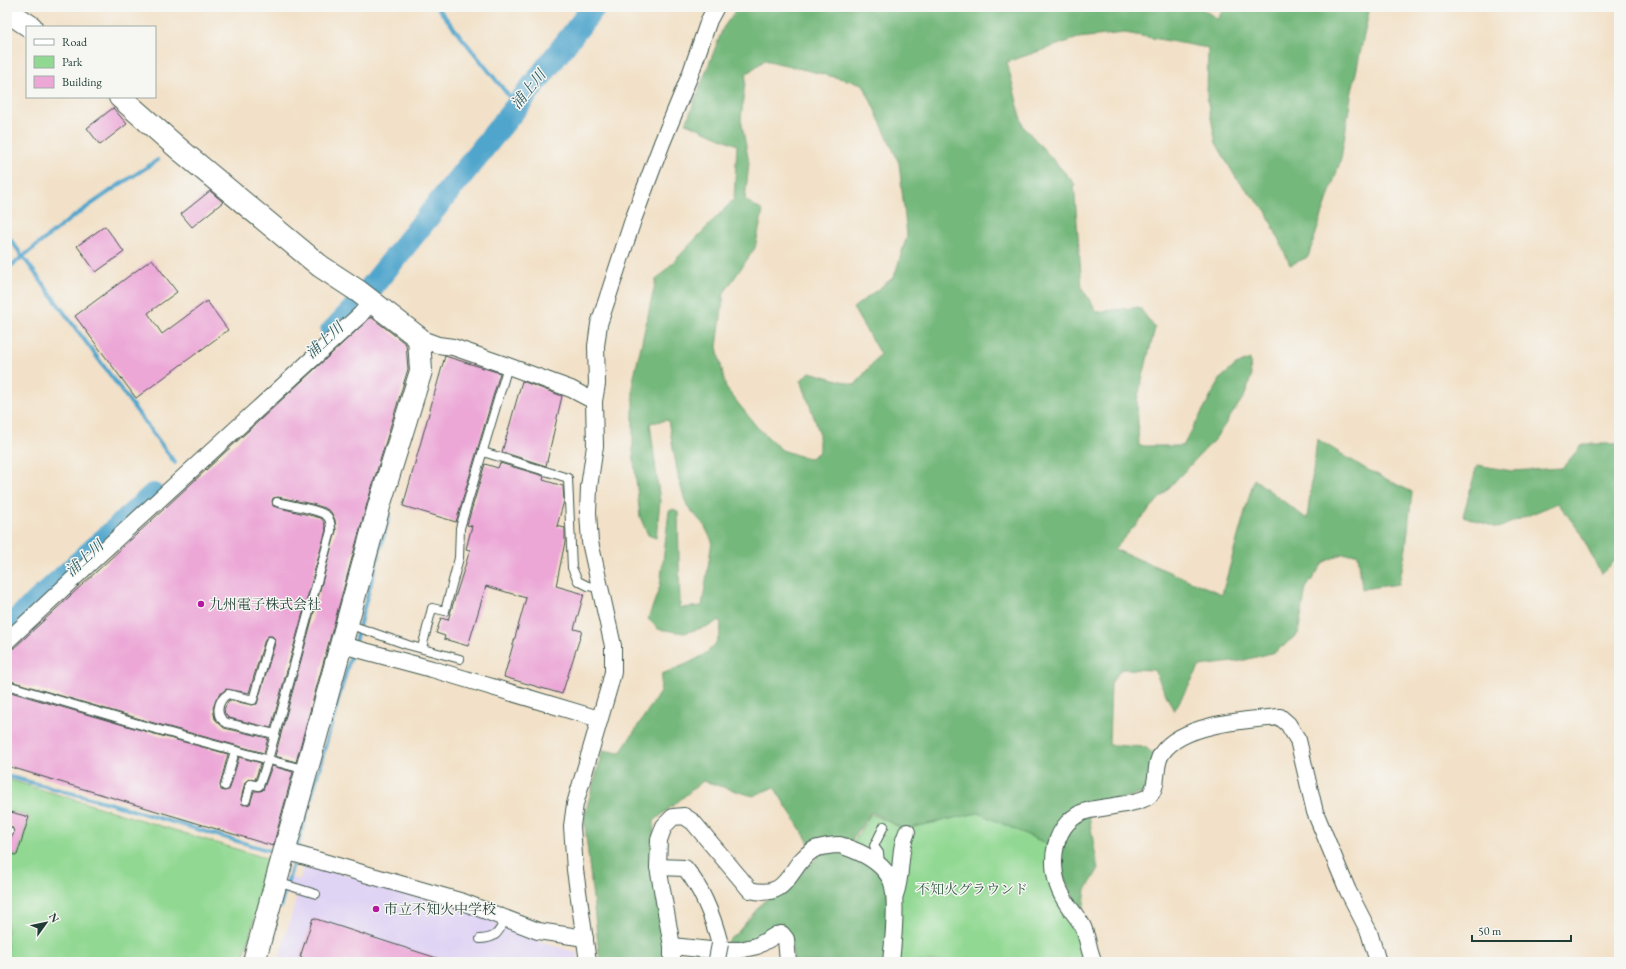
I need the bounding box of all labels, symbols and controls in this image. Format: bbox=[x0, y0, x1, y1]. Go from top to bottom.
legend bbox=[26, 26, 156, 98]
text: Road bbox=[62, 34, 88, 50]
text: Park bbox=[62, 54, 83, 70]
water label: 浦上川 bbox=[506, 64, 551, 112]
text: Building bbox=[62, 74, 103, 90]
water label: 浦上川 bbox=[301, 316, 348, 362]
water label: 浦上川 bbox=[61, 535, 109, 580]
place label: 九州電子株式会社 bbox=[209, 595, 321, 613]
marker: 九州電子株式会社 bbox=[196, 599, 206, 609]
park label: 不知火グラウンド bbox=[916, 880, 1028, 898]
place label: 市立不知火中学校 bbox=[384, 900, 496, 918]
north arrow bbox=[26, 903, 66, 943]
marker: 市立不知火中学校 bbox=[371, 904, 381, 914]
text: N bbox=[46, 910, 63, 925]
scale bar bbox=[1472, 917, 1571, 943]
text: 50 m bbox=[1478, 923, 1502, 939]

